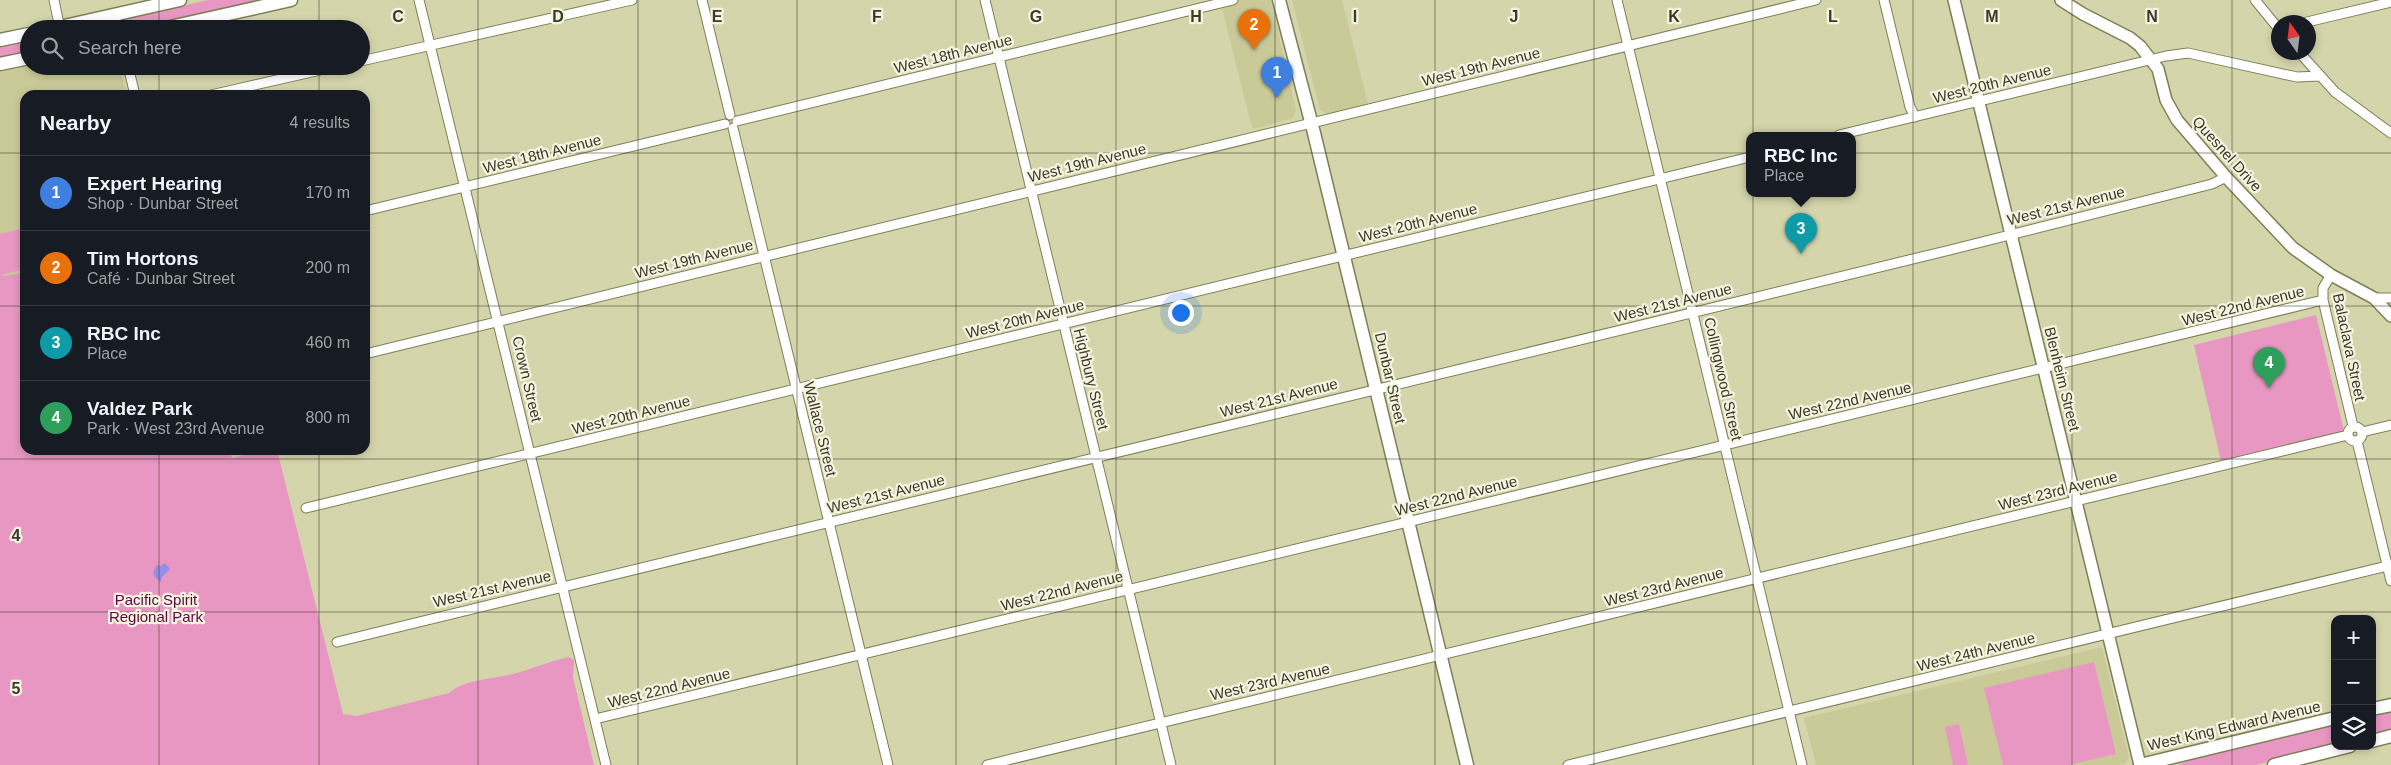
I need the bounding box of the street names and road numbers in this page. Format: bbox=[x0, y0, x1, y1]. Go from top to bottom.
street label: West 18th Avenue bbox=[892, 31, 1014, 76]
street label: West 19th Avenue bbox=[1420, 44, 1542, 89]
street label: West 20th Avenue bbox=[1931, 61, 2053, 106]
street label: Quesnel Drive bbox=[2189, 113, 2265, 195]
street label: West 18th Avenue bbox=[481, 131, 603, 176]
street label: West 19th Avenue bbox=[1026, 140, 1148, 185]
street label: West 21st Avenue bbox=[2005, 183, 2126, 228]
street label: West 20th Avenue bbox=[1357, 200, 1479, 245]
street label: West 19th Avenue bbox=[633, 236, 755, 281]
street label: West 21st Avenue bbox=[1612, 280, 1733, 325]
street label: West 22nd Avenue bbox=[2180, 282, 2306, 329]
street label: Balaclava Street bbox=[2330, 292, 2369, 403]
street label: West 20th Avenue bbox=[964, 296, 1086, 341]
street label: Collingwood Street bbox=[1701, 316, 1746, 443]
street label: Blenheim Street bbox=[2041, 325, 2084, 434]
street label: Highbury Street bbox=[1071, 326, 1113, 432]
street label: Dunbar Street bbox=[1372, 330, 1409, 426]
street label: Crown Street bbox=[509, 334, 546, 424]
street label: West 21st Avenue bbox=[1218, 375, 1339, 420]
street label: West 22nd Avenue bbox=[1787, 378, 1913, 423]
street label: Wallace Street bbox=[801, 380, 841, 479]
street label: West 20th Avenue bbox=[570, 392, 692, 437]
street label: West 23rd Avenue bbox=[1997, 468, 2119, 514]
street label: West 21st Avenue bbox=[825, 471, 946, 516]
street label: West 22nd Avenue bbox=[1393, 472, 1519, 519]
street label: West 23rd Avenue bbox=[1603, 564, 1725, 610]
street label: West 21st Avenue bbox=[431, 567, 552, 610]
street label: West 22nd Avenue bbox=[999, 567, 1125, 614]
street label: West 24th Avenue bbox=[1915, 629, 2037, 674]
street label: West 23rd Avenue bbox=[1209, 660, 1331, 704]
street label: West 22nd Avenue bbox=[606, 664, 732, 711]
street label: West King Edward Avenue bbox=[2146, 697, 2322, 754]

